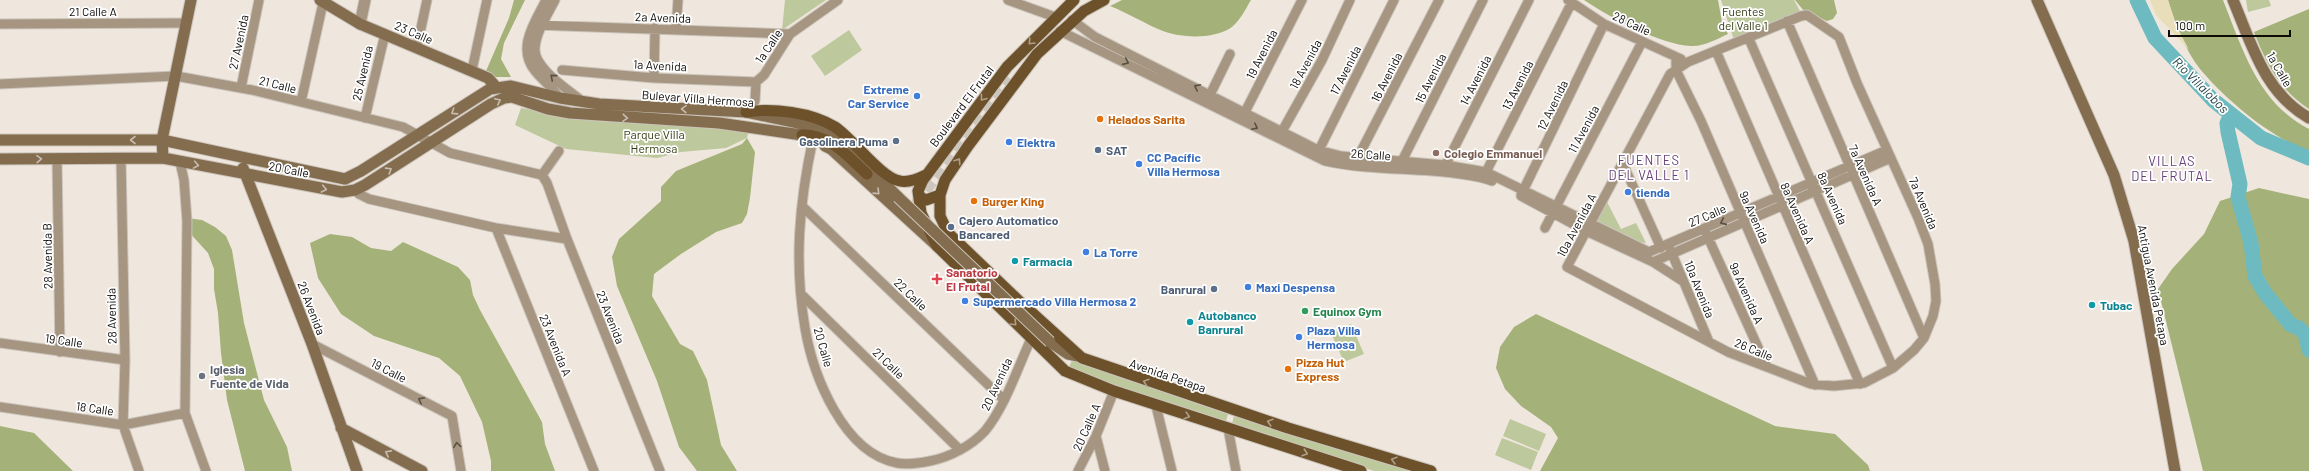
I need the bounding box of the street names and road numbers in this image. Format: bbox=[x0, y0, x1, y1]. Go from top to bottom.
street label: 21 Calle A bbox=[69, 4, 117, 18]
street label: 28 Calle bbox=[1611, 8, 1653, 38]
street label: 2a Avenida bbox=[635, 9, 691, 25]
street label: 27 Avenida bbox=[225, 13, 251, 71]
street label: 23 Calle bbox=[393, 18, 435, 46]
street label: 1a Calle bbox=[752, 26, 784, 66]
street label: 19 Avenida bbox=[1243, 27, 1279, 81]
street label: 18 Avenida bbox=[1286, 37, 1324, 91]
street label: 17 Avenida bbox=[1327, 43, 1363, 97]
street label: 25 Avenida bbox=[349, 44, 375, 102]
street label: 1a Calle bbox=[2264, 49, 2296, 89]
street label: 16 Avenida bbox=[1368, 50, 1404, 104]
street label: 15 Avenida bbox=[1412, 51, 1448, 105]
street label: 14 Avenida bbox=[1456, 53, 1494, 107]
street label: 1a Avenida bbox=[633, 57, 687, 73]
street label: 13 Avenida bbox=[1499, 58, 1535, 112]
street label: Boulevard El Frutal bbox=[926, 63, 996, 149]
street label: 21 Calle bbox=[258, 73, 298, 95]
street label: 12 Avenida bbox=[1534, 78, 1570, 132]
street label: Bulevar Villa Hermosa bbox=[641, 87, 755, 109]
street label: 11 Avenida bbox=[1565, 103, 1601, 155]
street label: 7a Avenida A bbox=[1846, 142, 1886, 208]
street label: 26 Calle bbox=[1350, 146, 1392, 162]
street label: 20 Calle bbox=[268, 158, 310, 180]
street label: 8a Avenida bbox=[1815, 170, 1851, 226]
street label: 7a Avenida bbox=[1907, 175, 1941, 231]
street label: 8a Avenida A bbox=[1778, 180, 1818, 246]
street label: 9a Avenida bbox=[1737, 189, 1773, 245]
street label: 10a Avenida A bbox=[1553, 191, 1599, 259]
street label: 27 Calle bbox=[1686, 201, 1728, 229]
street label: 28 Avenida B bbox=[39, 223, 55, 289]
street label: Antigua Avenida Petapa bbox=[2135, 224, 2173, 346]
street label: 10a Avenida bbox=[1682, 258, 1718, 320]
street label: 9a Avenida A bbox=[1727, 260, 1767, 326]
street label: 22 Calle bbox=[892, 275, 930, 313]
street label: 26 Avenida bbox=[295, 279, 329, 337]
street label: 28 Avenida bbox=[104, 288, 118, 344]
street label: 23 Avenida bbox=[594, 288, 628, 346]
street label: 23 Avenida A bbox=[537, 312, 575, 378]
street label: 20 Calle bbox=[812, 325, 836, 369]
street label: 19 Calle bbox=[44, 330, 84, 350]
street label: 26 Calle bbox=[1733, 335, 1775, 363]
street label: 21 Calle bbox=[870, 345, 908, 381]
street label: 19 Calle bbox=[369, 355, 409, 385]
street label: 20 Avenida bbox=[978, 355, 1014, 413]
street label: Avenida Petapa bbox=[1128, 355, 1208, 395]
street label: 18 Calle bbox=[75, 398, 115, 418]
street label: 20 Calle A bbox=[1069, 401, 1103, 453]

